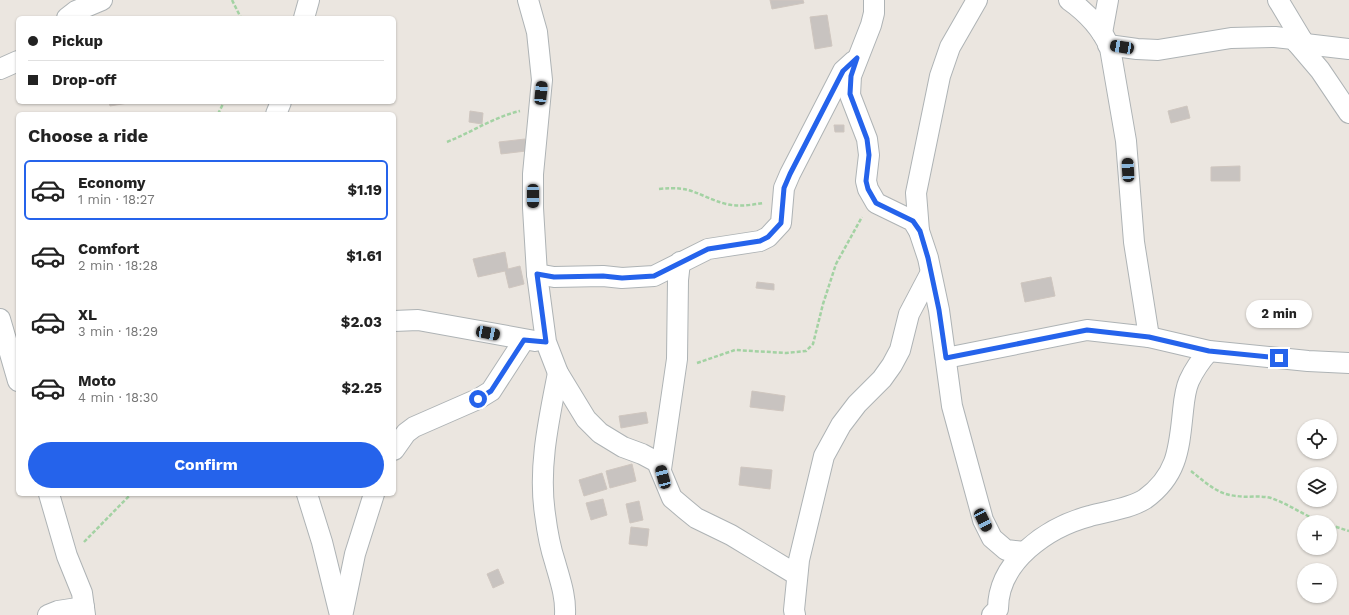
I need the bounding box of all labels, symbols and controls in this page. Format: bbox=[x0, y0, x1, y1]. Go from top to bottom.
text: Pickup bbox=[52, 32, 103, 50]
car bbox=[1109, 39, 1135, 55]
text: Drop-off bbox=[52, 71, 117, 89]
car bbox=[534, 80, 548, 106]
text: Choose a ride bbox=[28, 125, 148, 146]
car bbox=[1121, 158, 1135, 182]
icon: car bbox=[30, 172, 66, 208]
text: Economy bbox=[78, 174, 145, 192]
text: $1.19 bbox=[347, 181, 382, 199]
car bbox=[527, 184, 539, 208]
text: 1 min · 18:27 bbox=[78, 192, 154, 207]
icon: car bbox=[30, 238, 66, 274]
text: Comfort bbox=[78, 240, 139, 258]
text: $1.61 bbox=[346, 247, 382, 265]
text: 2 min · 18:28 bbox=[78, 258, 158, 273]
callout: 2 min bbox=[1246, 300, 1312, 328]
icon: car bbox=[30, 304, 66, 340]
text: XL bbox=[78, 306, 97, 324]
text: 2 min bbox=[1261, 306, 1297, 321]
text: $2.03 bbox=[341, 313, 382, 331]
text: 3 min · 18:29 bbox=[78, 324, 158, 339]
car bbox=[475, 325, 501, 341]
route end bbox=[1270, 349, 1288, 367]
icon: car bbox=[30, 370, 66, 406]
text: Moto bbox=[78, 372, 116, 390]
text: $2.25 bbox=[341, 379, 382, 397]
text: 4 min · 18:30 bbox=[78, 390, 158, 405]
route start bbox=[469, 390, 487, 408]
map controls bbox=[1297, 419, 1337, 603]
button: locate bbox=[1297, 419, 1337, 459]
button: Confirm bbox=[28, 442, 384, 488]
car bbox=[654, 464, 672, 490]
button: layers bbox=[1297, 467, 1337, 507]
car bbox=[972, 507, 994, 533]
button: + bbox=[1297, 515, 1337, 555]
button: − bbox=[1297, 563, 1337, 603]

